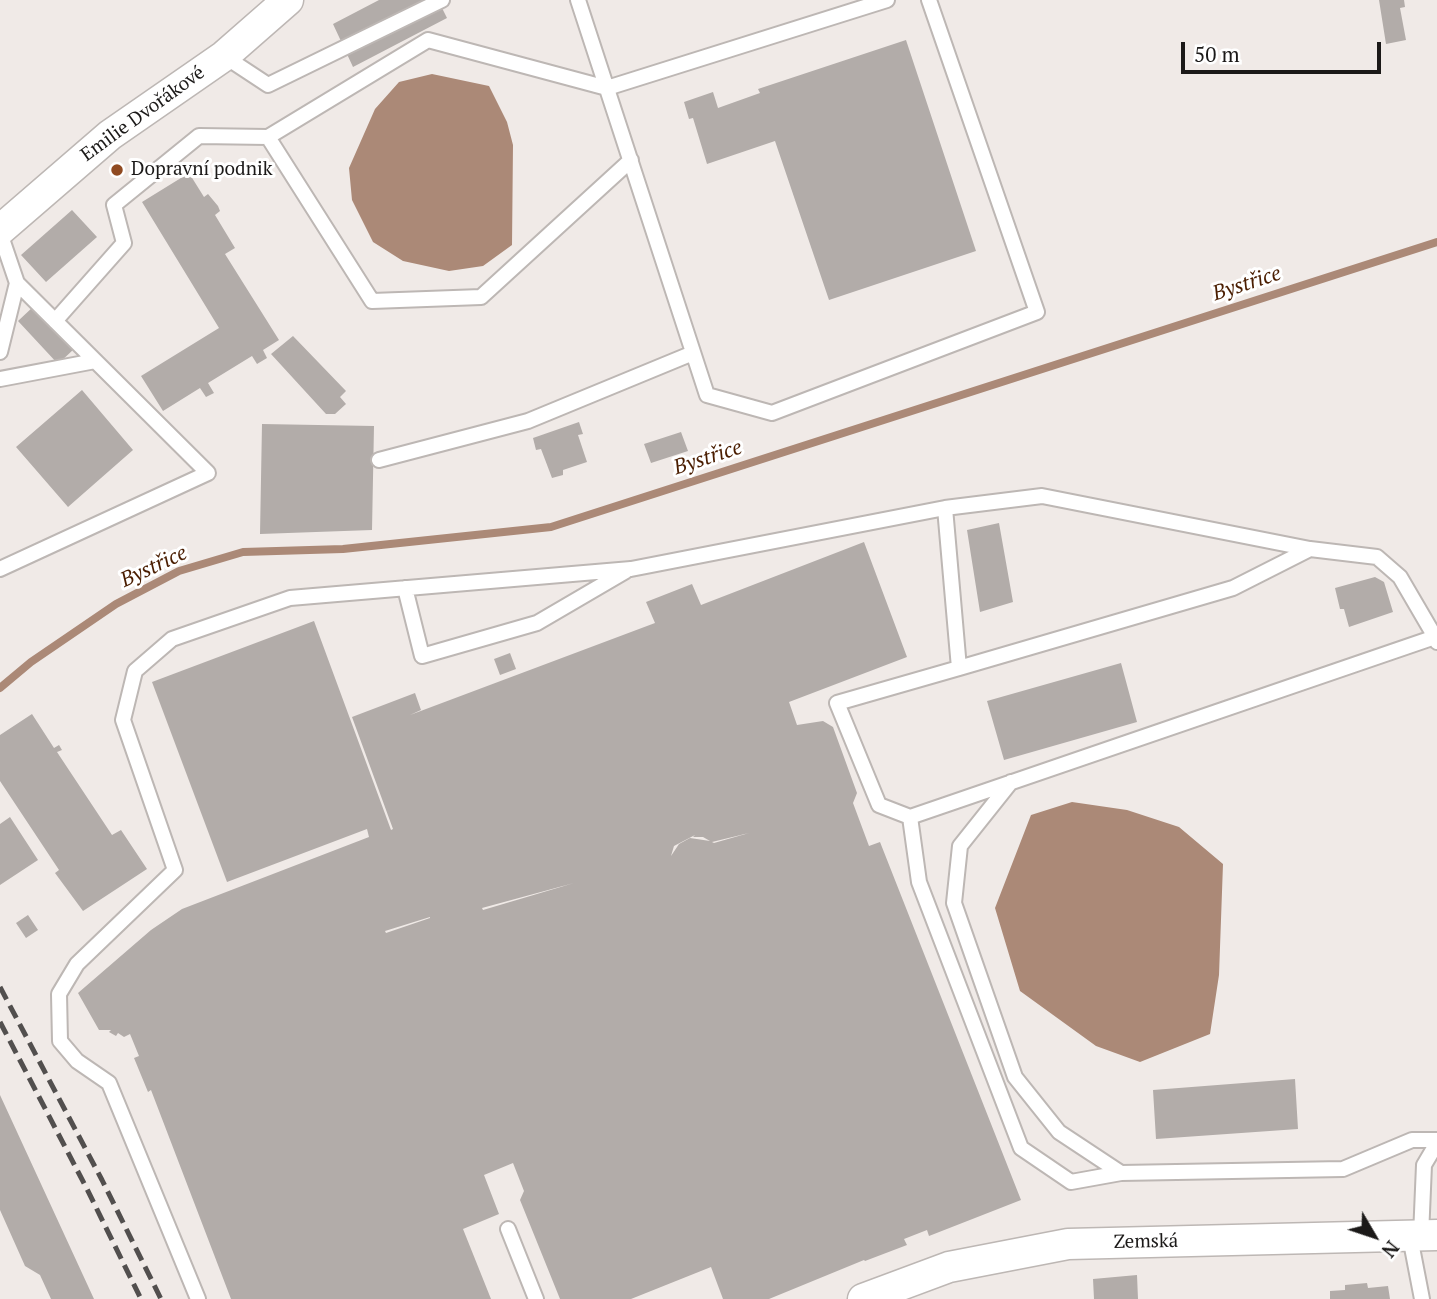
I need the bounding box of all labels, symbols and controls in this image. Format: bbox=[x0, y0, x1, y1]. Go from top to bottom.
scale bar bbox=[1185, 28, 1384, 72]
text: 50 m bbox=[1194, 40, 1240, 68]
street label: Emilie Dvořákové bbox=[77, 61, 209, 167]
place label: Dopravní podnik bbox=[131, 159, 272, 181]
marker: Dopravní podnik bbox=[109, 162, 125, 178]
water label: Bystřice bbox=[1210, 261, 1284, 307]
water label: Bystřice bbox=[671, 435, 745, 481]
water label: Bystřice bbox=[117, 541, 191, 593]
north arrow bbox=[1339, 1201, 1409, 1271]
street label: Zemská bbox=[1113, 1230, 1179, 1254]
text: N bbox=[1376, 1236, 1405, 1263]

